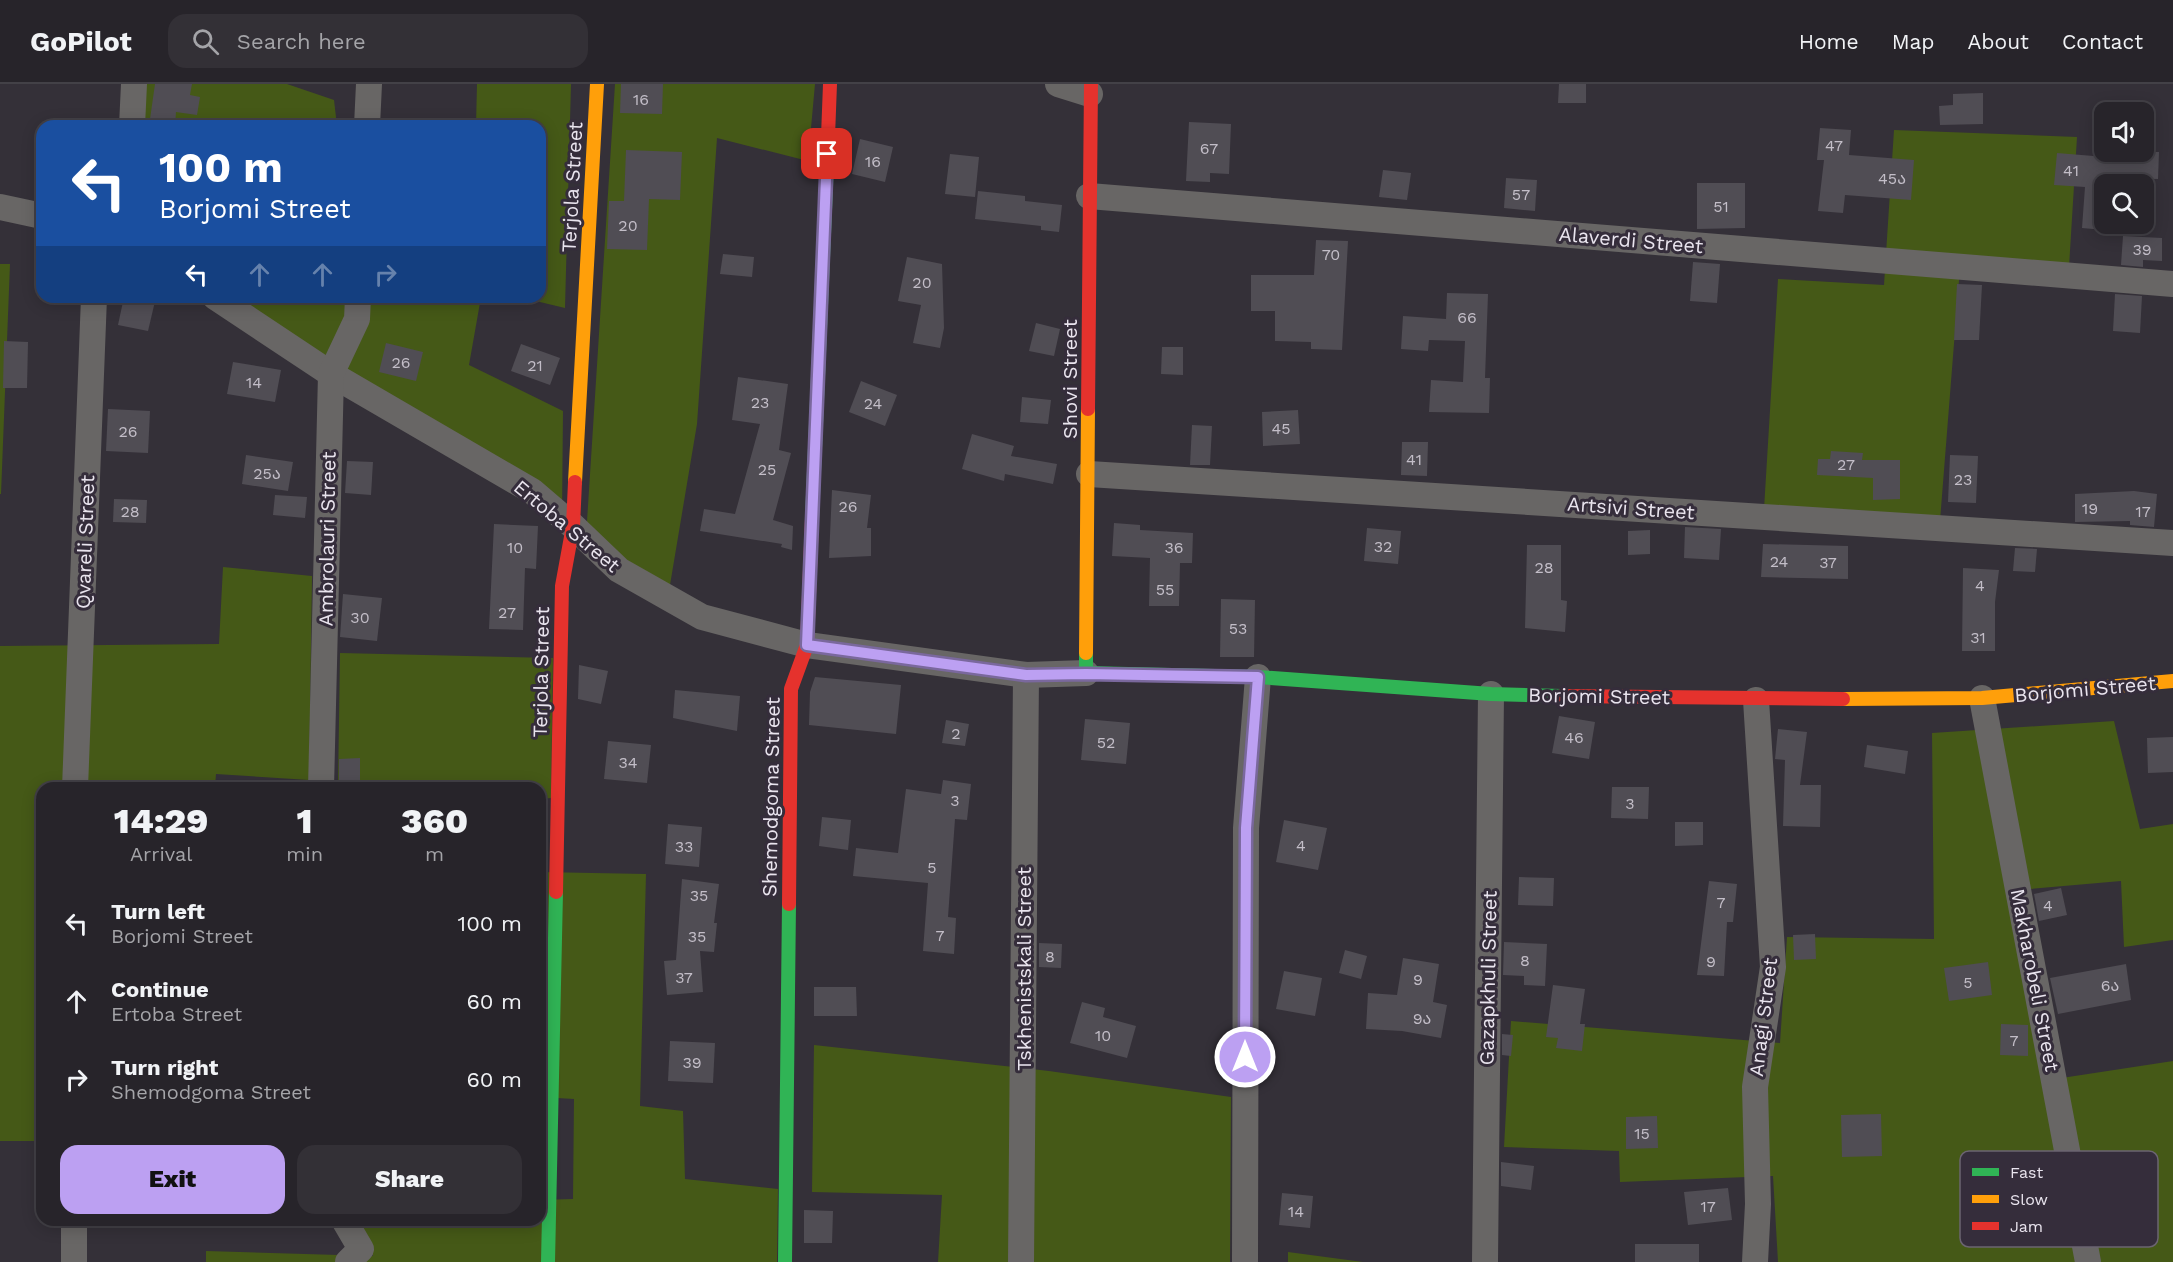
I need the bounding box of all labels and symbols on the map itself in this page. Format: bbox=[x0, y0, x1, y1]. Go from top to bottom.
house number: 16 bbox=[633, 90, 649, 109]
street label: Terjola Street bbox=[557, 120, 587, 253]
pin bbox=[801, 128, 852, 179]
house number: 47 bbox=[1825, 136, 1843, 155]
house number: 67 bbox=[1200, 139, 1218, 158]
house number: 16 bbox=[865, 152, 881, 171]
house number: 41 bbox=[2063, 161, 2079, 180]
house number: 45ა bbox=[1878, 169, 1906, 188]
house number: 57 bbox=[1512, 185, 1530, 204]
house number: 51 bbox=[1713, 197, 1729, 216]
house number: 20 bbox=[618, 216, 638, 235]
street label: Alaverdi Street bbox=[1558, 222, 1705, 258]
house number: 39 bbox=[2132, 240, 2152, 259]
house number: 70 bbox=[1322, 245, 1340, 264]
house number: 20 bbox=[912, 273, 932, 292]
house number: 66 bbox=[1457, 308, 1477, 327]
street label: Shovi Street bbox=[1058, 318, 1082, 439]
house number: 26 bbox=[391, 353, 411, 372]
house number: 21 bbox=[527, 356, 543, 375]
house number: 14 bbox=[246, 373, 262, 392]
house number: 23 bbox=[751, 393, 769, 412]
house number: 24 bbox=[864, 394, 883, 413]
house number: 45 bbox=[1271, 419, 1291, 438]
house number: 26 bbox=[118, 422, 138, 441]
house number: 41 bbox=[1406, 450, 1422, 469]
street label: Ambrolauri Street bbox=[313, 451, 341, 627]
house number: 27 bbox=[1837, 455, 1855, 474]
house number: 25 bbox=[758, 460, 776, 479]
house number: 25ა bbox=[253, 464, 281, 483]
house number: 23 bbox=[1954, 470, 1972, 489]
street label: Qvareli Street bbox=[71, 474, 99, 610]
street label: Ertoba Street bbox=[509, 475, 625, 578]
street label: Artsivi Street bbox=[1566, 492, 1696, 524]
house number: 26 bbox=[838, 497, 858, 516]
house number: 19 bbox=[2082, 499, 2098, 518]
house number: 28 bbox=[120, 502, 140, 521]
house number: 17 bbox=[2135, 502, 2151, 521]
house number: 32 bbox=[1374, 537, 1392, 556]
house number: 10 bbox=[507, 538, 523, 557]
house number: 36 bbox=[1164, 538, 1184, 557]
house number: 24 bbox=[1770, 552, 1789, 571]
house number: 37 bbox=[1819, 553, 1837, 572]
house number: 28 bbox=[1534, 558, 1554, 577]
house number: 4 bbox=[1975, 576, 1985, 595]
house number: 55 bbox=[1156, 580, 1174, 599]
house number: 27 bbox=[498, 603, 516, 622]
street label: Terjola Street bbox=[528, 606, 554, 738]
house number: 30 bbox=[350, 608, 370, 627]
house number: 53 bbox=[1229, 619, 1247, 638]
house number: 31 bbox=[1970, 628, 1986, 647]
street label: Borjomi Street bbox=[2013, 671, 2157, 707]
street label: Borjomi Street bbox=[1528, 683, 1671, 709]
street label: Shemodgoma Street bbox=[757, 696, 785, 897]
house number: 2 bbox=[951, 724, 961, 743]
house number: 46 bbox=[1564, 728, 1584, 747]
house number: 52 bbox=[1097, 733, 1115, 752]
house number: 34 bbox=[618, 753, 638, 772]
house number: 3 bbox=[950, 791, 960, 810]
house number: 3 bbox=[1625, 794, 1635, 813]
house number: 4 bbox=[1296, 836, 1306, 855]
house number: 33 bbox=[675, 837, 693, 856]
house number: 5 bbox=[927, 858, 937, 877]
street label: Tskhenistskali Street bbox=[1012, 866, 1036, 1071]
house number: 35 bbox=[690, 886, 708, 905]
street label: Makharobeli Street bbox=[2006, 887, 2065, 1074]
street label: Gazapkhuli Street bbox=[1474, 890, 1502, 1066]
house number: 7 bbox=[1717, 893, 1726, 912]
house number: 4 bbox=[2043, 896, 2053, 915]
house number: 7 bbox=[936, 926, 945, 945]
house number: 35 bbox=[688, 927, 706, 946]
house number: 8 bbox=[1045, 947, 1055, 966]
house number: 8 bbox=[1520, 951, 1530, 970]
house number: 9 bbox=[1706, 952, 1716, 971]
street label: Anagi Street bbox=[1744, 955, 1782, 1078]
house number: 37 bbox=[675, 968, 693, 987]
house number: 9 bbox=[1413, 970, 1423, 989]
house number: 5 bbox=[1963, 973, 1973, 992]
house number: 6ა bbox=[2101, 976, 2119, 995]
house number: 9ა bbox=[1413, 1009, 1431, 1028]
position arrow bbox=[1213, 1025, 1277, 1089]
house number: 10 bbox=[1095, 1026, 1111, 1045]
house number: 7 bbox=[2010, 1031, 2019, 1050]
house number: 39 bbox=[682, 1053, 702, 1072]
house number: 15 bbox=[1634, 1124, 1650, 1143]
legend bbox=[1960, 1151, 2158, 1247]
text: Fast bbox=[2010, 1163, 2043, 1182]
text: Slow bbox=[2010, 1190, 2048, 1209]
house number: 17 bbox=[1700, 1197, 1716, 1216]
house number: 14 bbox=[1288, 1202, 1304, 1221]
text: Jam bbox=[2010, 1217, 2043, 1236]

